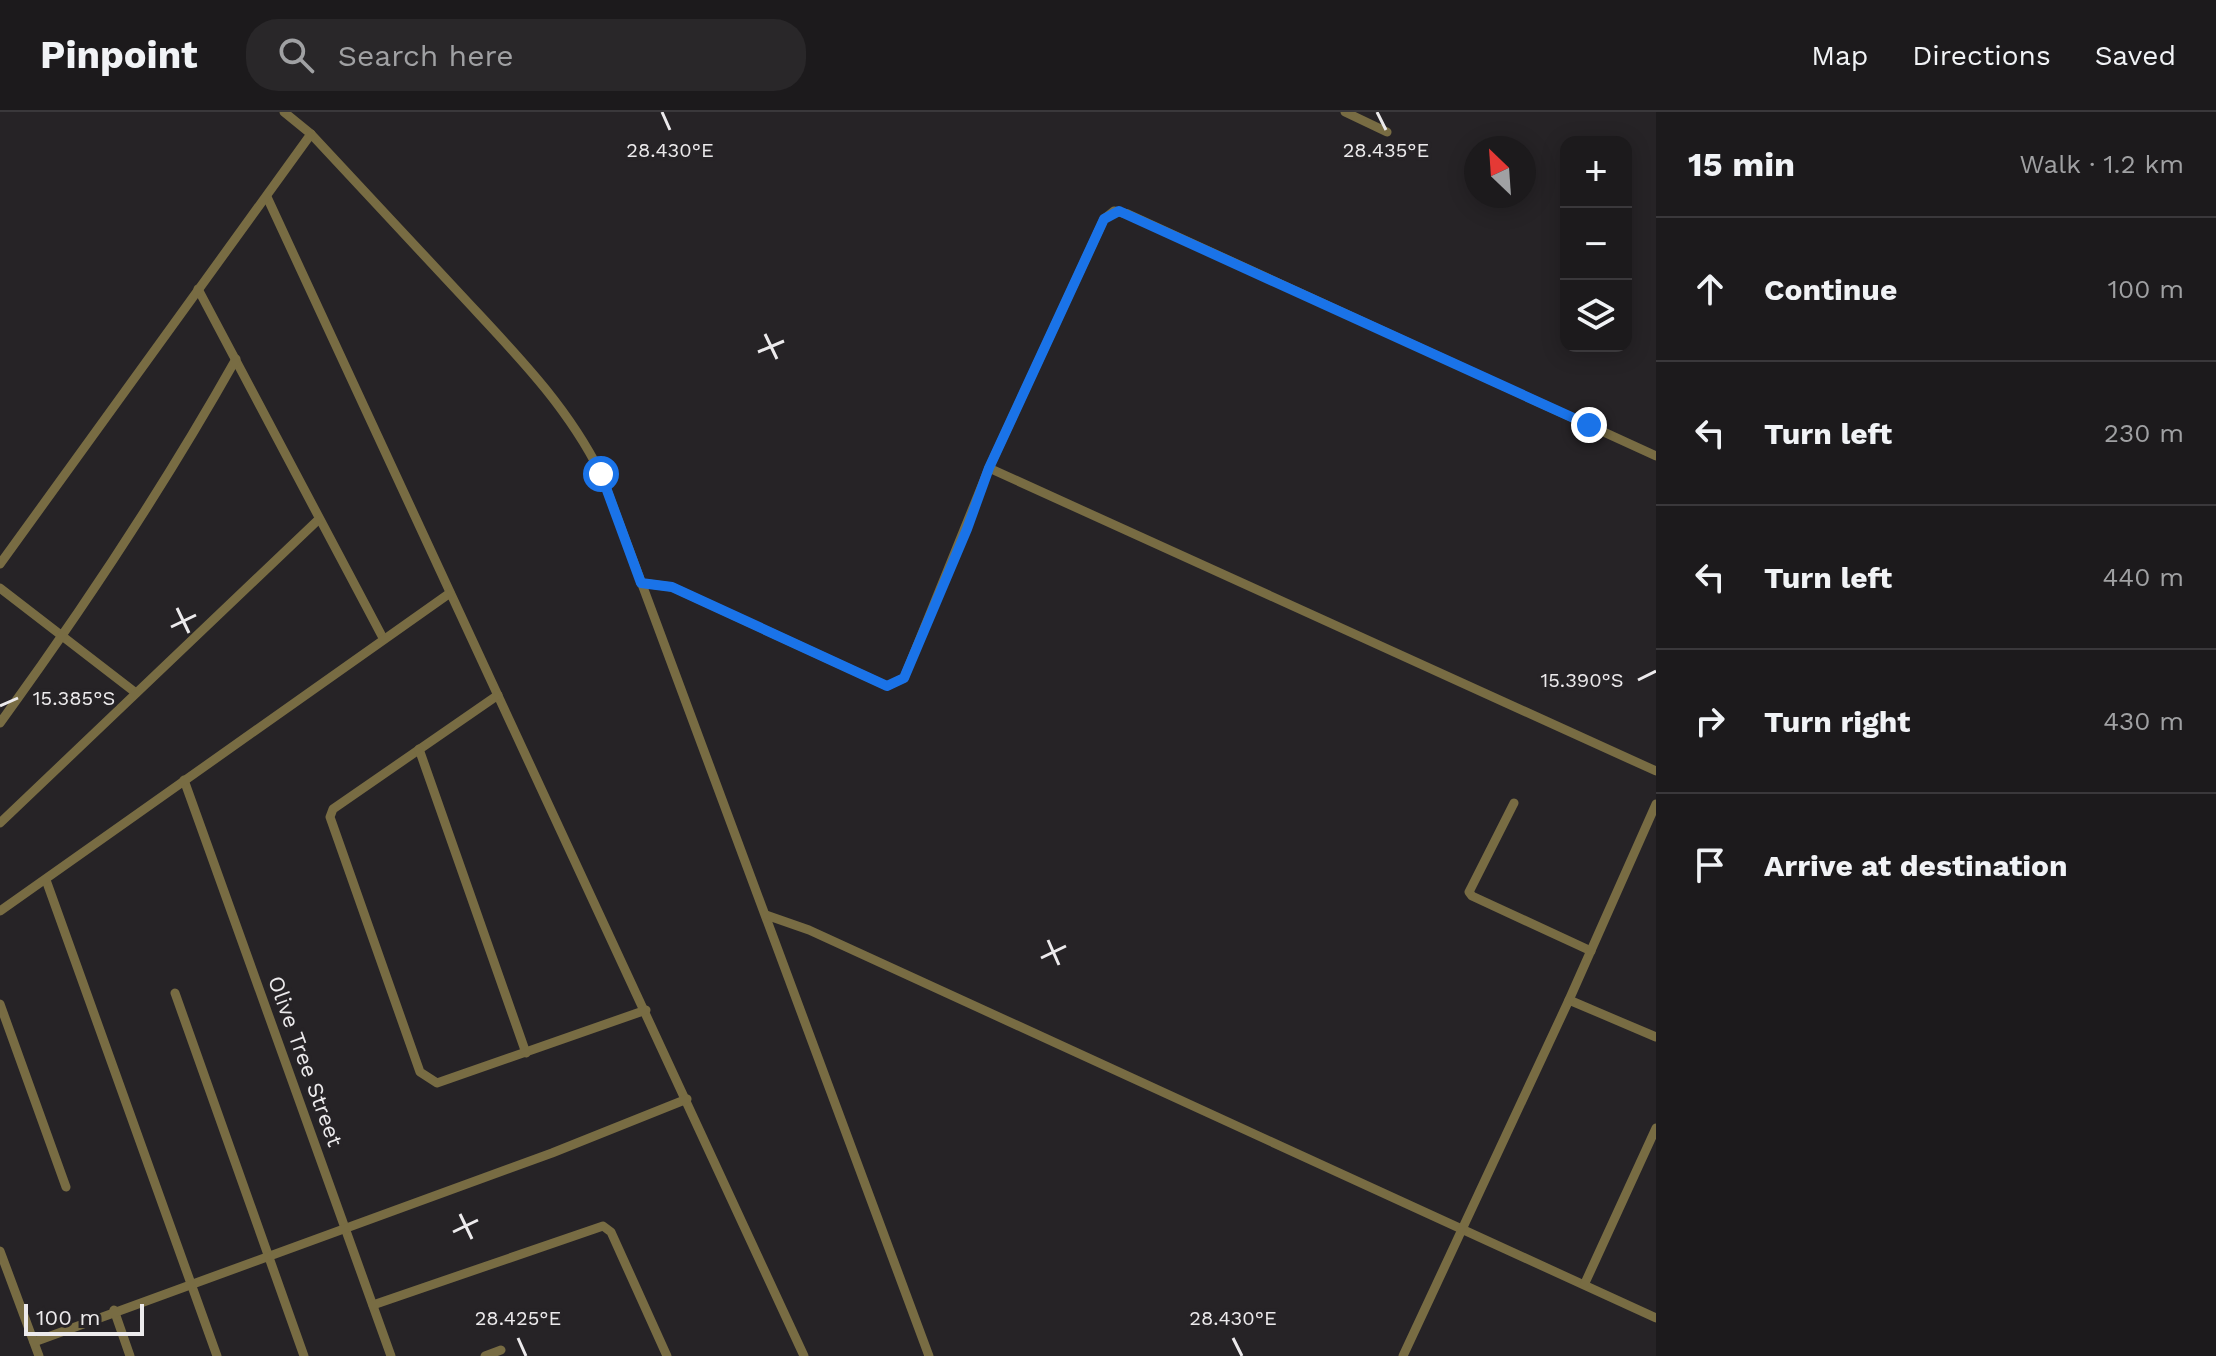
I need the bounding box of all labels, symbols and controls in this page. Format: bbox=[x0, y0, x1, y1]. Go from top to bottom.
search box bbox=[246, 19, 806, 91]
text: Pinpoint bbox=[40, 33, 198, 77]
icon: search bbox=[274, 33, 318, 77]
text: Search here bbox=[338, 38, 514, 73]
text: Map bbox=[1811, 39, 1868, 72]
text: Directions bbox=[1912, 39, 2051, 72]
text: Saved bbox=[2095, 39, 2176, 72]
north arrow bbox=[1464, 136, 1536, 208]
map controls bbox=[1560, 136, 1632, 352]
button: + bbox=[1560, 136, 1632, 208]
text: 28.430°E bbox=[626, 138, 714, 162]
text: 28.435°E bbox=[1343, 138, 1429, 162]
text: 15 min bbox=[1688, 144, 1795, 184]
text: Walk · 1.2 km bbox=[2020, 149, 2184, 179]
button: − bbox=[1560, 208, 1632, 280]
icon: ahead bbox=[1688, 267, 1732, 311]
text: Continue bbox=[1764, 272, 1897, 307]
text: 100 m bbox=[2108, 274, 2184, 304]
button: layers bbox=[1560, 280, 1632, 352]
route end bbox=[1571, 407, 1607, 443]
icon: left bbox=[1688, 411, 1732, 455]
text: Turn left bbox=[1764, 416, 1892, 451]
text: 230 m bbox=[2104, 418, 2184, 448]
route start bbox=[583, 456, 619, 492]
icon: left bbox=[1688, 555, 1732, 599]
text: Turn left bbox=[1764, 560, 1892, 595]
text: 440 m bbox=[2102, 562, 2184, 592]
text: 15.390°S bbox=[1540, 668, 1624, 692]
text: 15.385°S bbox=[33, 686, 115, 710]
icon: right bbox=[1688, 699, 1732, 743]
text: Turn right bbox=[1764, 704, 1910, 739]
text: 430 m bbox=[2103, 706, 2184, 736]
icon: arrive bbox=[1688, 843, 1732, 887]
text: Arrive at destination bbox=[1764, 848, 2068, 883]
street label: Olive Tree Street bbox=[263, 973, 348, 1150]
scale bar bbox=[24, 1300, 144, 1336]
text: 100 m bbox=[36, 1305, 100, 1330]
text: 28.425°E bbox=[475, 1306, 561, 1330]
text: 28.430°E bbox=[1189, 1306, 1277, 1330]

